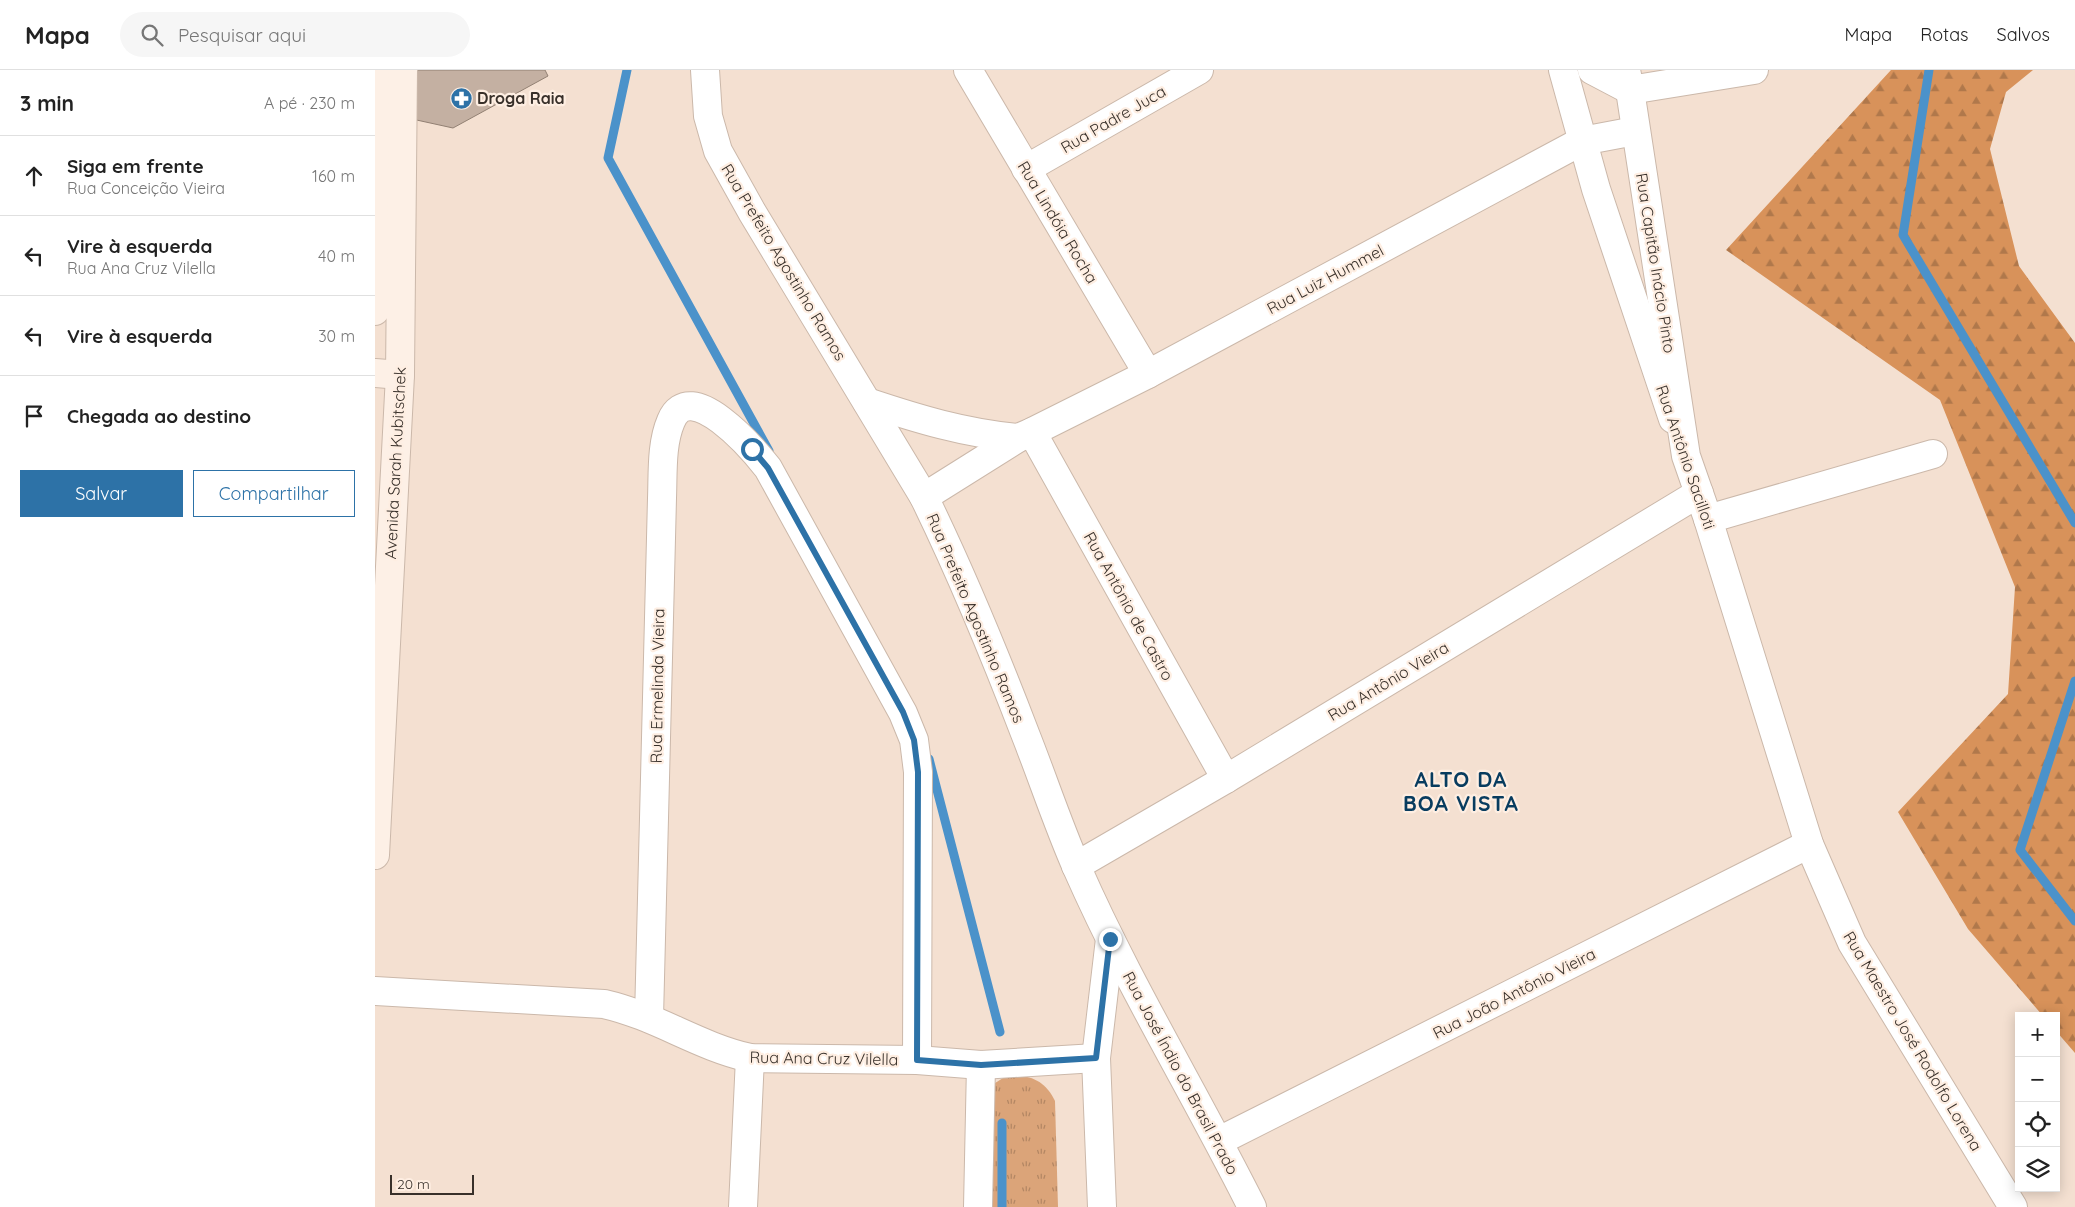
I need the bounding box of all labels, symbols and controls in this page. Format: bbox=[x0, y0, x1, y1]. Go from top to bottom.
search box bbox=[120, 12, 470, 57]
text: Mapa bbox=[25, 20, 90, 50]
icon: search bbox=[138, 21, 166, 49]
text: Pesquisar aqui bbox=[178, 23, 306, 47]
text: Mapa bbox=[1845, 23, 1892, 46]
text: Rotas bbox=[1920, 23, 1969, 46]
text: Salvos bbox=[1997, 23, 2050, 46]
street label: Rua Padre Juca bbox=[1057, 81, 1169, 157]
pharmacy icon: Droga Raia bbox=[449, 86, 473, 110]
place label: Droga Raia bbox=[477, 88, 565, 108]
text: 3 min bbox=[20, 90, 74, 116]
text: A pé · 230 m bbox=[264, 93, 355, 113]
text: Siga em frente bbox=[67, 154, 204, 178]
street label: Rua Lindóia Rocha bbox=[1014, 157, 1102, 287]
street label: Rua Prefeito Agostinho Ramos bbox=[717, 160, 851, 364]
icon: ahead bbox=[20, 162, 48, 190]
text: 160 m bbox=[312, 166, 355, 186]
street label: Rua Capitão Inácio Pinto bbox=[1632, 172, 1680, 354]
text: Rua Conceição Vieira bbox=[67, 178, 225, 198]
text: Vire à esquerda bbox=[67, 234, 212, 258]
street label: Rua Luiz Hummel bbox=[1263, 240, 1387, 318]
icon: left bbox=[20, 242, 48, 270]
text: 40 m bbox=[318, 246, 355, 266]
text: Rua Ana Cruz Vilella bbox=[67, 258, 216, 278]
icon: left bbox=[20, 322, 48, 350]
text: Vire à esquerda bbox=[67, 324, 212, 348]
text: 30 m bbox=[318, 326, 355, 346]
street label: Avenida Sarah Kubitschek bbox=[380, 366, 410, 560]
street label: Rua Antônio Sacilloti bbox=[1652, 382, 1720, 532]
icon: arrive bbox=[20, 402, 48, 430]
text: Chegada ao destino bbox=[67, 404, 251, 428]
route start bbox=[741, 438, 764, 461]
button: Salvar bbox=[20, 470, 183, 517]
button: Compartilhar bbox=[193, 470, 355, 517]
street label: Rua Prefeito Agostinho Ramos bbox=[923, 510, 1029, 726]
street label: Rua Antônio de Castro bbox=[1080, 528, 1178, 684]
street label: Rua Ermelinda Vieira bbox=[646, 608, 668, 764]
street label: Rua Antônio Vieira bbox=[1324, 637, 1452, 725]
district label: ALTO DA BOA VISTA bbox=[1403, 766, 1519, 816]
route end bbox=[1099, 928, 1122, 951]
street label: Rua Maestro José Rodolfo Lorena bbox=[1839, 928, 1987, 1154]
street label: Rua João Antônio Vieira bbox=[1429, 943, 1599, 1043]
street label: Rua José Índio do Brasil Prado bbox=[1119, 968, 1243, 1178]
map controls bbox=[2015, 1012, 2060, 1192]
button: + bbox=[2015, 1012, 2060, 1057]
street label: Rua Ana Cruz Vilella bbox=[749, 1047, 899, 1069]
button: − bbox=[2015, 1057, 2060, 1102]
button: locate bbox=[2015, 1102, 2060, 1147]
button: layers bbox=[2015, 1147, 2060, 1192]
scale bar bbox=[390, 1172, 474, 1195]
text: 20 m bbox=[397, 1175, 430, 1193]

